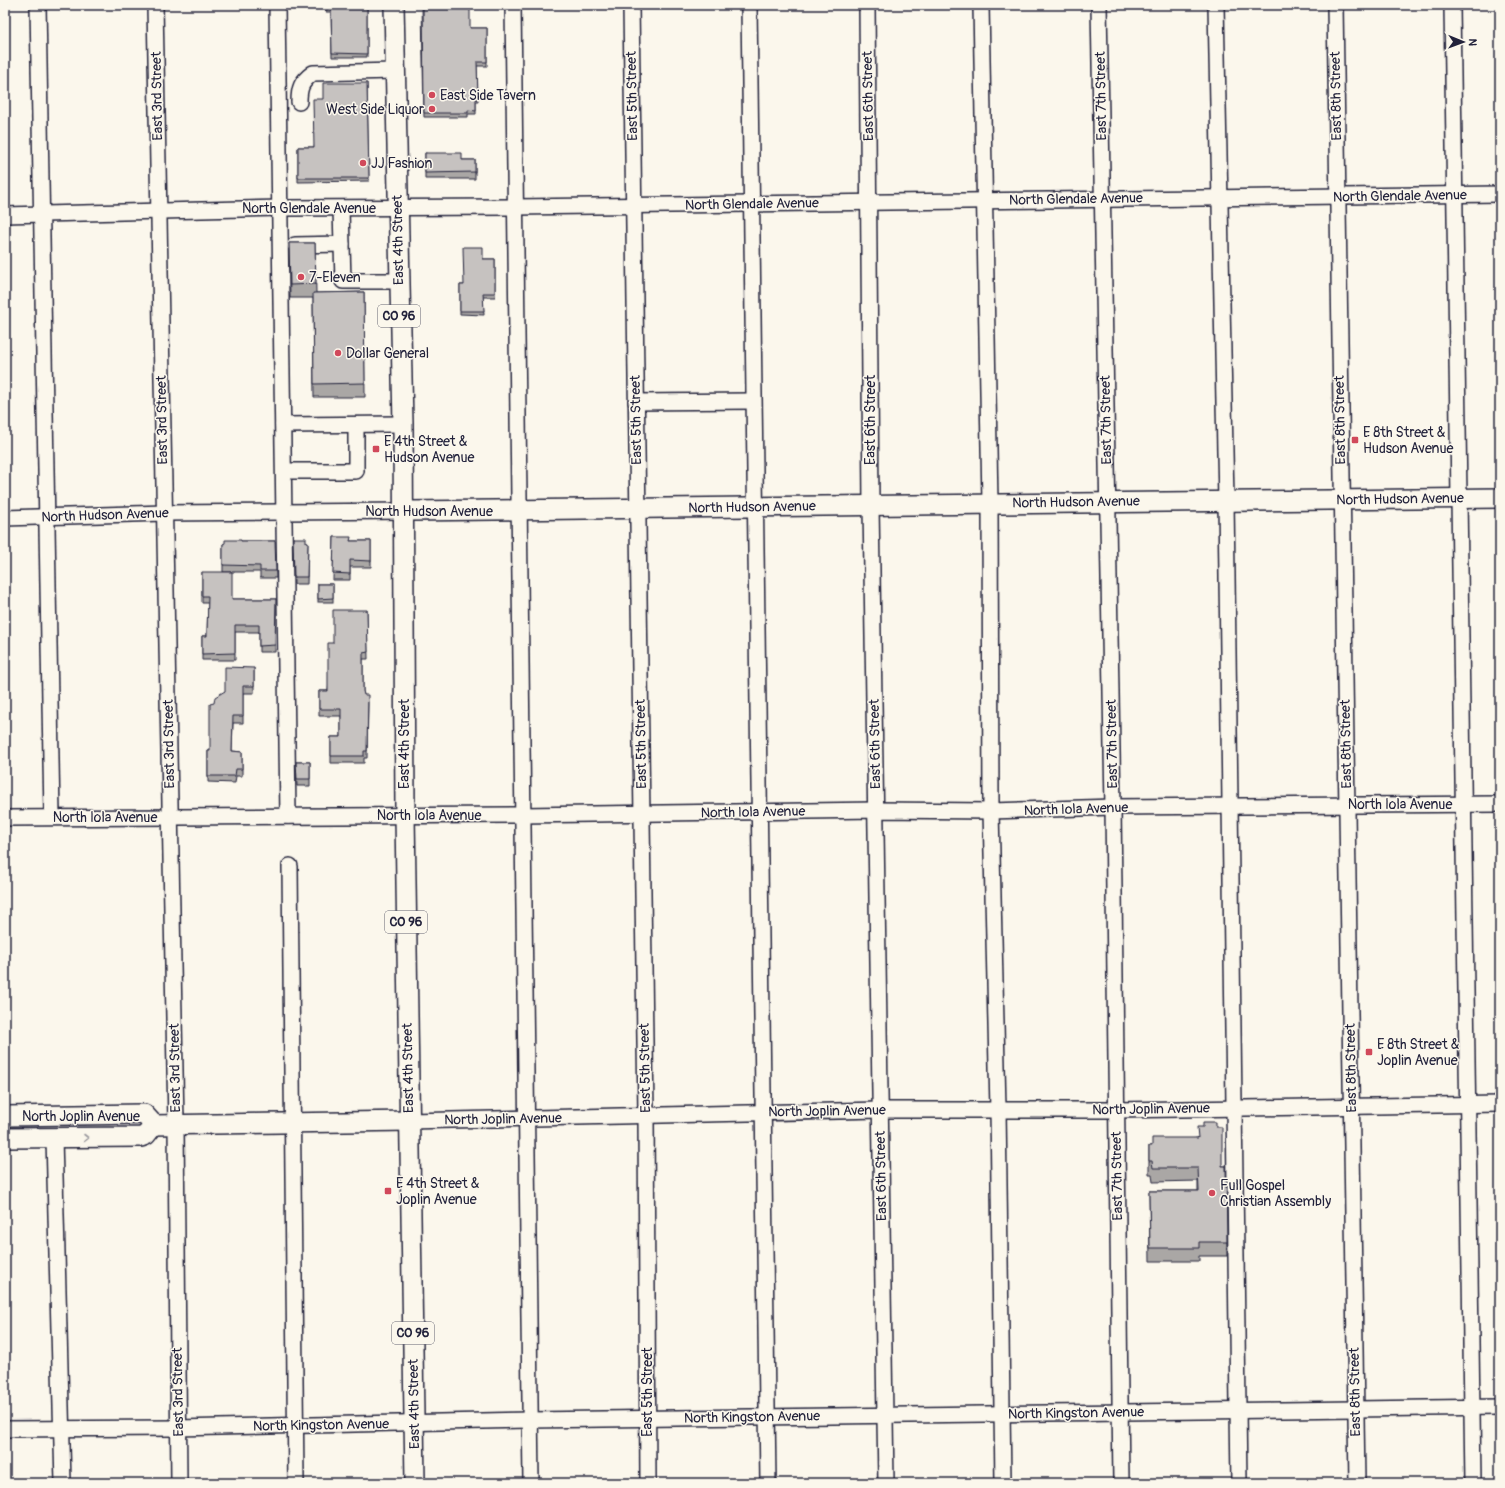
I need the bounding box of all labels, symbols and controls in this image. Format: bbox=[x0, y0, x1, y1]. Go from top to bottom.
north arrow bbox=[1443, 22, 1483, 62]
text: N bbox=[1466, 38, 1479, 47]
street label: East 6th Street bbox=[859, 50, 877, 141]
street label: East 3rd Street bbox=[148, 51, 166, 141]
street label: East 5th Street bbox=[623, 51, 641, 141]
street label: East 7th Street bbox=[1092, 51, 1110, 141]
street label: East 8th Street bbox=[1327, 51, 1345, 141]
place label: East Side Tavern bbox=[440, 87, 536, 104]
marker: East Side Tavern bbox=[427, 90, 437, 100]
place label: West Side Liquor bbox=[326, 101, 424, 118]
marker: West Side Liquor bbox=[427, 104, 437, 114]
place label: JJ Fashion bbox=[371, 155, 432, 172]
marker: JJ Fashion bbox=[358, 158, 368, 168]
street label: North Glendale Avenue bbox=[1333, 186, 1467, 206]
street label: North Glendale Avenue bbox=[1009, 189, 1143, 209]
street label: East 4th Street bbox=[389, 194, 407, 285]
street label: North Glendale Avenue bbox=[685, 194, 819, 214]
street label: North Glendale Avenue bbox=[242, 200, 376, 217]
place label: 7-Eleven bbox=[309, 269, 361, 286]
marker: 7-Eleven bbox=[296, 272, 306, 282]
road number: CO 96 bbox=[378, 305, 420, 327]
place label: Dollar General bbox=[346, 345, 429, 362]
marker: Dollar General bbox=[333, 348, 343, 358]
street label: East 3rd Street bbox=[153, 375, 171, 465]
street label: East 5th Street bbox=[627, 375, 645, 465]
street label: East 6th Street bbox=[862, 375, 879, 465]
street label: East 7th Street bbox=[1097, 375, 1115, 465]
street label: East 8th Street bbox=[1331, 375, 1349, 465]
place label: E 8th Street & Hudson Avenue bbox=[1363, 424, 1453, 457]
place label: E 4th Street & Hudson Avenue bbox=[384, 433, 474, 466]
marker: E 8th Street & Hudson Avenue bbox=[1350, 435, 1360, 445]
marker: E 4th Street & Hudson Avenue bbox=[371, 444, 381, 454]
street label: North Hudson Avenue bbox=[1336, 489, 1464, 509]
street label: North Hudson Avenue bbox=[1012, 492, 1140, 512]
street label: North Hudson Avenue bbox=[688, 497, 816, 517]
street label: North Hudson Avenue bbox=[365, 503, 493, 520]
street label: North Hudson Avenue bbox=[41, 504, 169, 526]
street label: East 6th Street bbox=[866, 698, 884, 789]
street label: East 3rd Street bbox=[160, 699, 178, 789]
street label: East 4th Street bbox=[396, 699, 413, 789]
street label: East 5th Street bbox=[632, 699, 650, 789]
street label: East 7th Street bbox=[1103, 699, 1121, 789]
street label: East 8th Street bbox=[1337, 699, 1355, 789]
street label: North Iola Avenue bbox=[1348, 796, 1452, 813]
street label: North Iola Avenue bbox=[1023, 799, 1129, 819]
street label: North Iola Avenue bbox=[701, 803, 806, 821]
street label: North Iola Avenue bbox=[377, 807, 481, 824]
street label: North Iola Avenue bbox=[53, 809, 157, 826]
road number: CO 96 bbox=[385, 911, 427, 933]
street label: East 4th Street bbox=[399, 1022, 417, 1113]
street label: East 3rd Street bbox=[166, 1023, 184, 1113]
street label: East 5th Street bbox=[636, 1023, 654, 1113]
street label: East 8th Street bbox=[1342, 1023, 1360, 1113]
place label: E 8th Street & Joplin Avenue bbox=[1377, 1036, 1460, 1069]
marker: E 8th Street & Joplin Avenue bbox=[1364, 1047, 1374, 1057]
street label: North Joplin Avenue bbox=[1092, 1099, 1210, 1119]
street label: North Joplin Avenue bbox=[768, 1101, 886, 1121]
street label: North Joplin Avenue bbox=[22, 1108, 140, 1125]
street label: North Joplin Avenue bbox=[444, 1109, 562, 1129]
street label: East 6th Street bbox=[872, 1130, 890, 1221]
street label: East 7th Street bbox=[1108, 1131, 1126, 1221]
one-way arrow bbox=[83, 1133, 89, 1142]
place label: E 4th Street & Joplin Avenue bbox=[396, 1175, 480, 1208]
place label: Full Gospel Christian Assembly bbox=[1220, 1177, 1331, 1210]
marker: E 4th Street & Joplin Avenue bbox=[383, 1186, 393, 1196]
marker: Full Gospel Christian Assembly bbox=[1207, 1188, 1217, 1198]
road number: CO 96 bbox=[392, 1322, 434, 1344]
street label: East 3rd Street bbox=[169, 1347, 187, 1437]
street label: East 5th Street bbox=[639, 1347, 656, 1437]
street label: East 8th Street bbox=[1346, 1347, 1364, 1437]
street label: East 4th Street bbox=[405, 1358, 423, 1449]
street label: North Kingston Avenue bbox=[1008, 1403, 1144, 1423]
street label: North Kingston Avenue bbox=[684, 1407, 820, 1427]
street label: North Kingston Avenue bbox=[253, 1415, 389, 1435]

